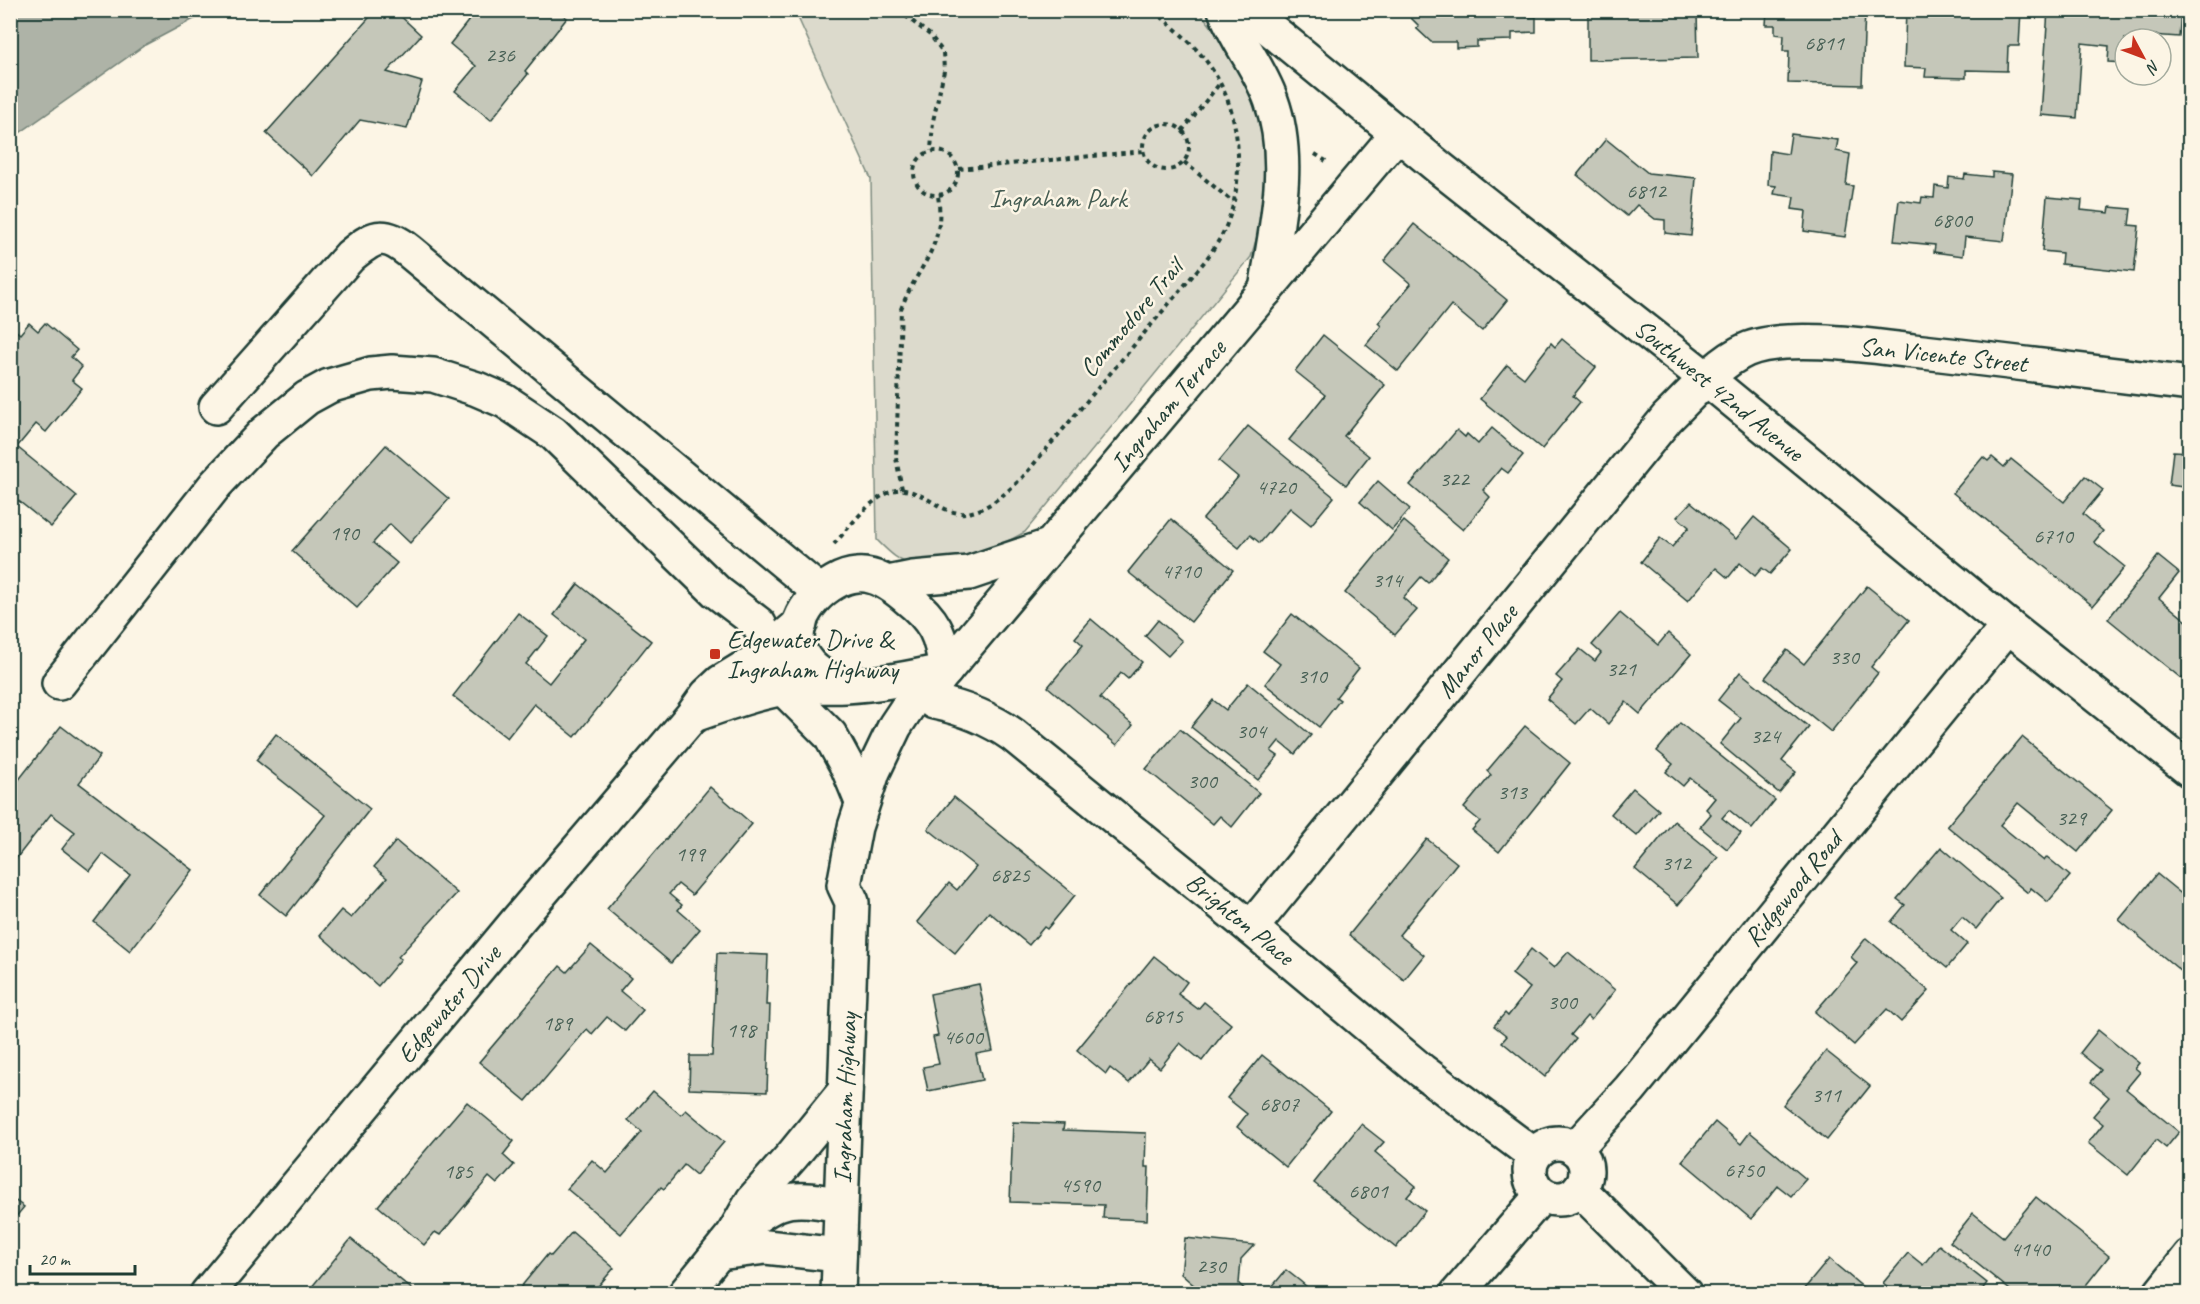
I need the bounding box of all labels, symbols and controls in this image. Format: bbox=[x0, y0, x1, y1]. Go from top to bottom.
north arrow bbox=[2113, 27, 2173, 87]
house number: 6811 bbox=[1804, 29, 1845, 57]
house number: 236 bbox=[485, 41, 516, 69]
text: N bbox=[2141, 56, 2164, 79]
house number: 6812 bbox=[1626, 177, 1668, 205]
park label: Ingraham Park bbox=[989, 182, 1129, 215]
house number: 6800 bbox=[1932, 206, 1974, 234]
street label: Commodore Trail bbox=[1072, 249, 1193, 384]
street label: Southwest 42nd Avenue bbox=[1628, 311, 1812, 469]
street label: San Vicente Street bbox=[1858, 330, 2031, 380]
street label: Ingraham Terrace bbox=[1103, 332, 1234, 479]
house number: 322 bbox=[1439, 465, 1471, 493]
house number: 4720 bbox=[1256, 473, 1298, 501]
house number: 190 bbox=[329, 519, 361, 547]
house number: 6710 bbox=[2033, 522, 2075, 550]
house number: 4710 bbox=[1161, 557, 1203, 585]
house number: 314 bbox=[1372, 566, 1404, 594]
street label: Manor Place bbox=[1429, 595, 1527, 705]
place label: Edgewater Drive & Ingraham Highway bbox=[727, 623, 900, 686]
house number: 330 bbox=[1829, 643, 1861, 671]
marker: Edgewater Drive & Ingraham Highway bbox=[708, 647, 722, 661]
house number: 321 bbox=[1606, 655, 1637, 683]
house number: 310 bbox=[1297, 662, 1329, 690]
house number: 304 bbox=[1236, 717, 1268, 745]
house number: 324 bbox=[1750, 722, 1782, 750]
house number: 300 bbox=[1187, 767, 1219, 795]
house number: 313 bbox=[1497, 778, 1529, 806]
house number: 329 bbox=[2056, 804, 2088, 832]
street label: Ridgewood Road bbox=[1737, 822, 1852, 953]
house number: 199 bbox=[675, 840, 707, 868]
house number: 312 bbox=[1661, 849, 1693, 877]
house number: 6825 bbox=[990, 861, 1031, 889]
street label: Brighton Place bbox=[1179, 865, 1303, 974]
street label: Edgewater Drive bbox=[390, 937, 509, 1070]
house number: 300 bbox=[1547, 988, 1579, 1016]
house number: 6815 bbox=[1143, 1002, 1184, 1030]
house number: 189 bbox=[542, 1009, 574, 1037]
street label: Ingraham Highway bbox=[826, 1010, 865, 1184]
house number: 198 bbox=[726, 1016, 758, 1044]
house number: 4600 bbox=[943, 1023, 985, 1051]
house number: 311 bbox=[1811, 1081, 1842, 1109]
house number: 6807 bbox=[1259, 1090, 1300, 1118]
house number: 6750 bbox=[1724, 1156, 1766, 1184]
house number: 185 bbox=[443, 1157, 474, 1185]
house number: 4590 bbox=[1060, 1171, 1102, 1199]
house number: 6801 bbox=[1348, 1177, 1389, 1205]
house number: 4140 bbox=[2010, 1235, 2052, 1263]
scale bar bbox=[30, 1238, 135, 1276]
text: 20 m bbox=[39, 1248, 72, 1270]
house number: 230 bbox=[1196, 1252, 1228, 1280]

